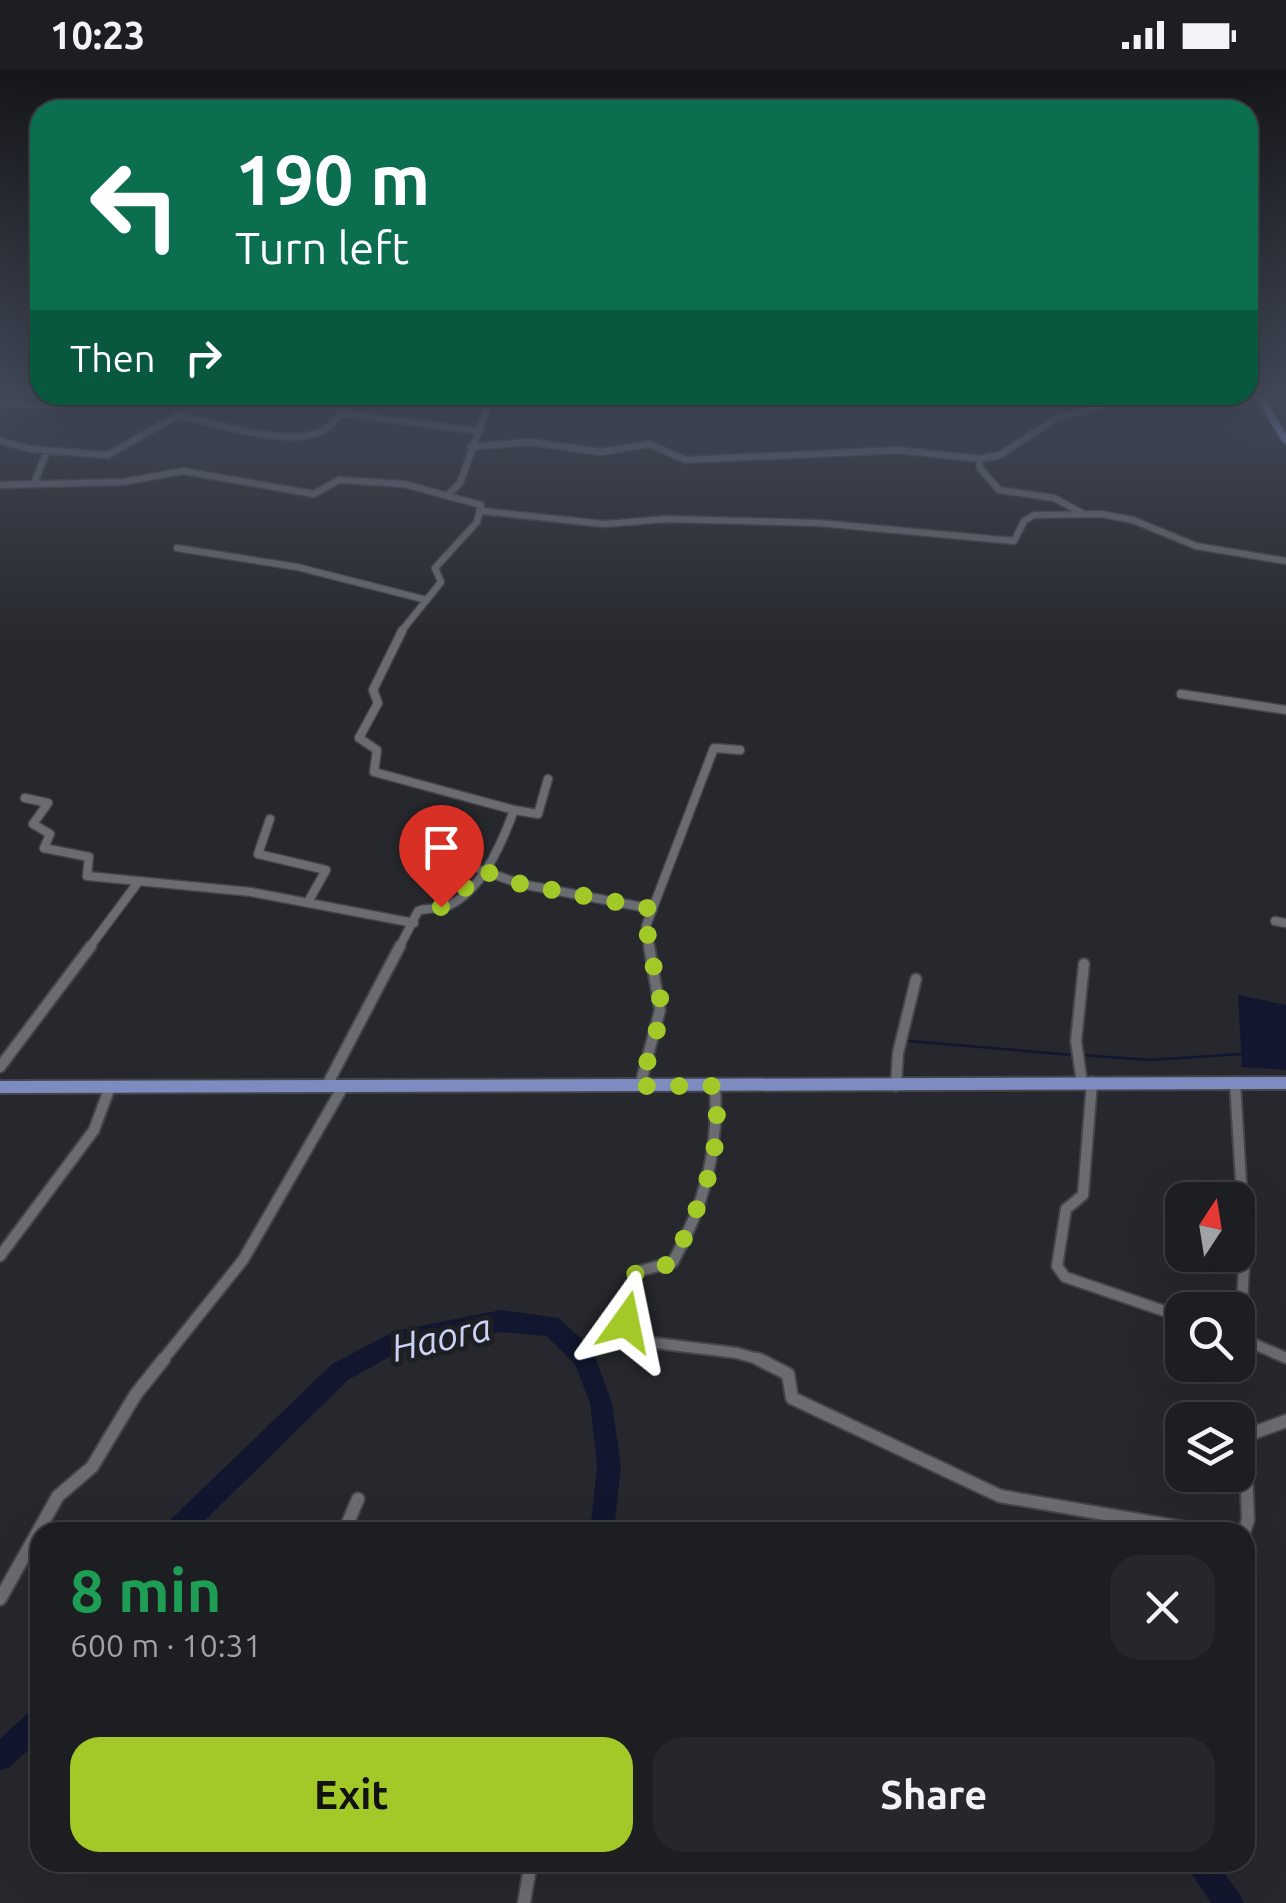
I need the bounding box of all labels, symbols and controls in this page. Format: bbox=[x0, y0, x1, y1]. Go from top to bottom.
text: 10:23 bbox=[50, 14, 145, 56]
icon: left bbox=[70, 140, 200, 270]
text: 190 m bbox=[235, 140, 430, 218]
text: Turn left bbox=[235, 222, 409, 273]
icon: right bbox=[176, 330, 231, 385]
text: Then bbox=[70, 337, 156, 379]
pin bbox=[399, 805, 484, 908]
icon: arrive bbox=[414, 820, 469, 875]
north arrow bbox=[1165, 1182, 1255, 1272]
map controls bbox=[1165, 1182, 1255, 1492]
position arrow bbox=[574, 1270, 678, 1374]
button: search bbox=[1165, 1292, 1255, 1382]
water label: Haora bbox=[387, 1305, 495, 1369]
button: layers bbox=[1165, 1402, 1255, 1492]
button: close bbox=[1110, 1555, 1215, 1660]
text: 8 min bbox=[70, 1556, 222, 1623]
text: 600 m · 10:31 bbox=[70, 1627, 262, 1663]
button: Exit bbox=[70, 1737, 633, 1852]
button: Share bbox=[653, 1737, 1215, 1852]

